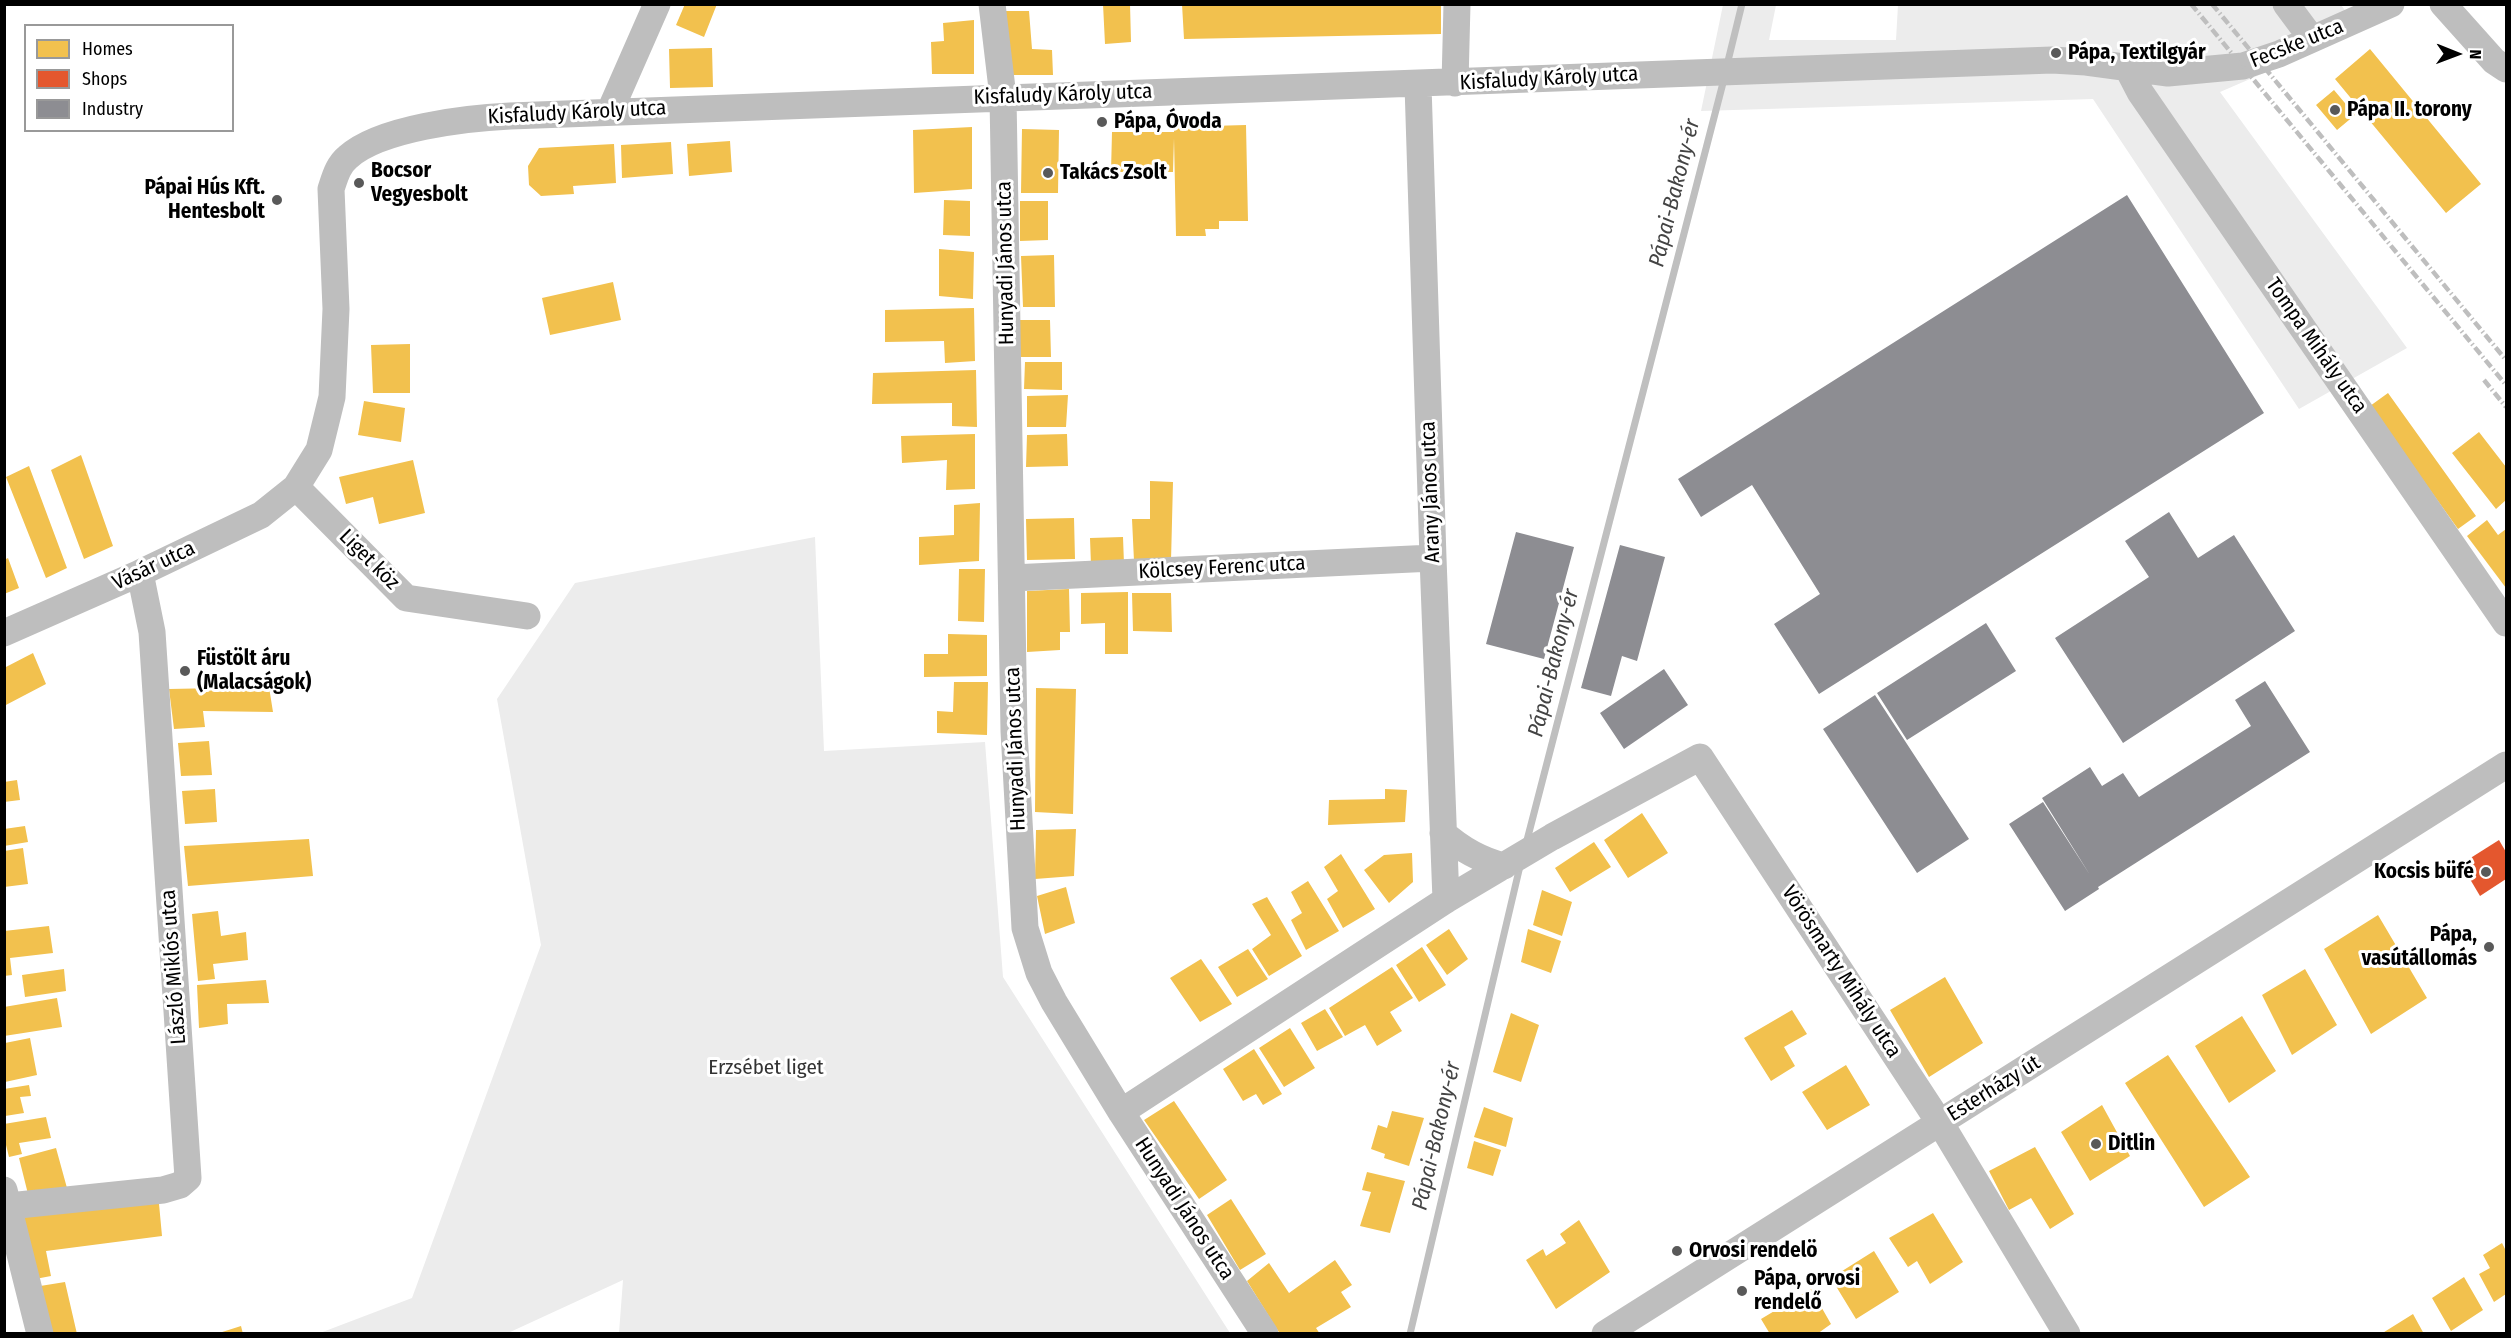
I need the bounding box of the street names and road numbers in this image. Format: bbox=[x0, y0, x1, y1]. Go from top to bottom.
street label: Fecske utca bbox=[2247, 14, 2347, 74]
street label: Kisfaludy Károly utca bbox=[1459, 62, 1639, 96]
street label: Kisfaludy Károly utca bbox=[973, 79, 1153, 111]
street label: Kisfaludy Károly utca bbox=[487, 96, 667, 130]
street label: Hunyadi János utca bbox=[992, 181, 1020, 345]
street label: Tompa Mihály utca bbox=[2260, 273, 2372, 419]
street label: Arany János utca bbox=[1416, 421, 1446, 563]
street label: Liget köz bbox=[334, 525, 404, 595]
street label: Vásár utca bbox=[109, 536, 199, 596]
street label: Kölcsey Ferenc utca bbox=[1138, 551, 1306, 585]
street label: Hunyadi János utca bbox=[1001, 667, 1031, 831]
street label: Vörösmarty Mihály utca bbox=[1776, 881, 1906, 1063]
street label: László Miklós utca bbox=[156, 889, 192, 1045]
street label: Esterházy út bbox=[1943, 1051, 2045, 1127]
street label: Hunyadi János utca bbox=[1129, 1133, 1239, 1285]

